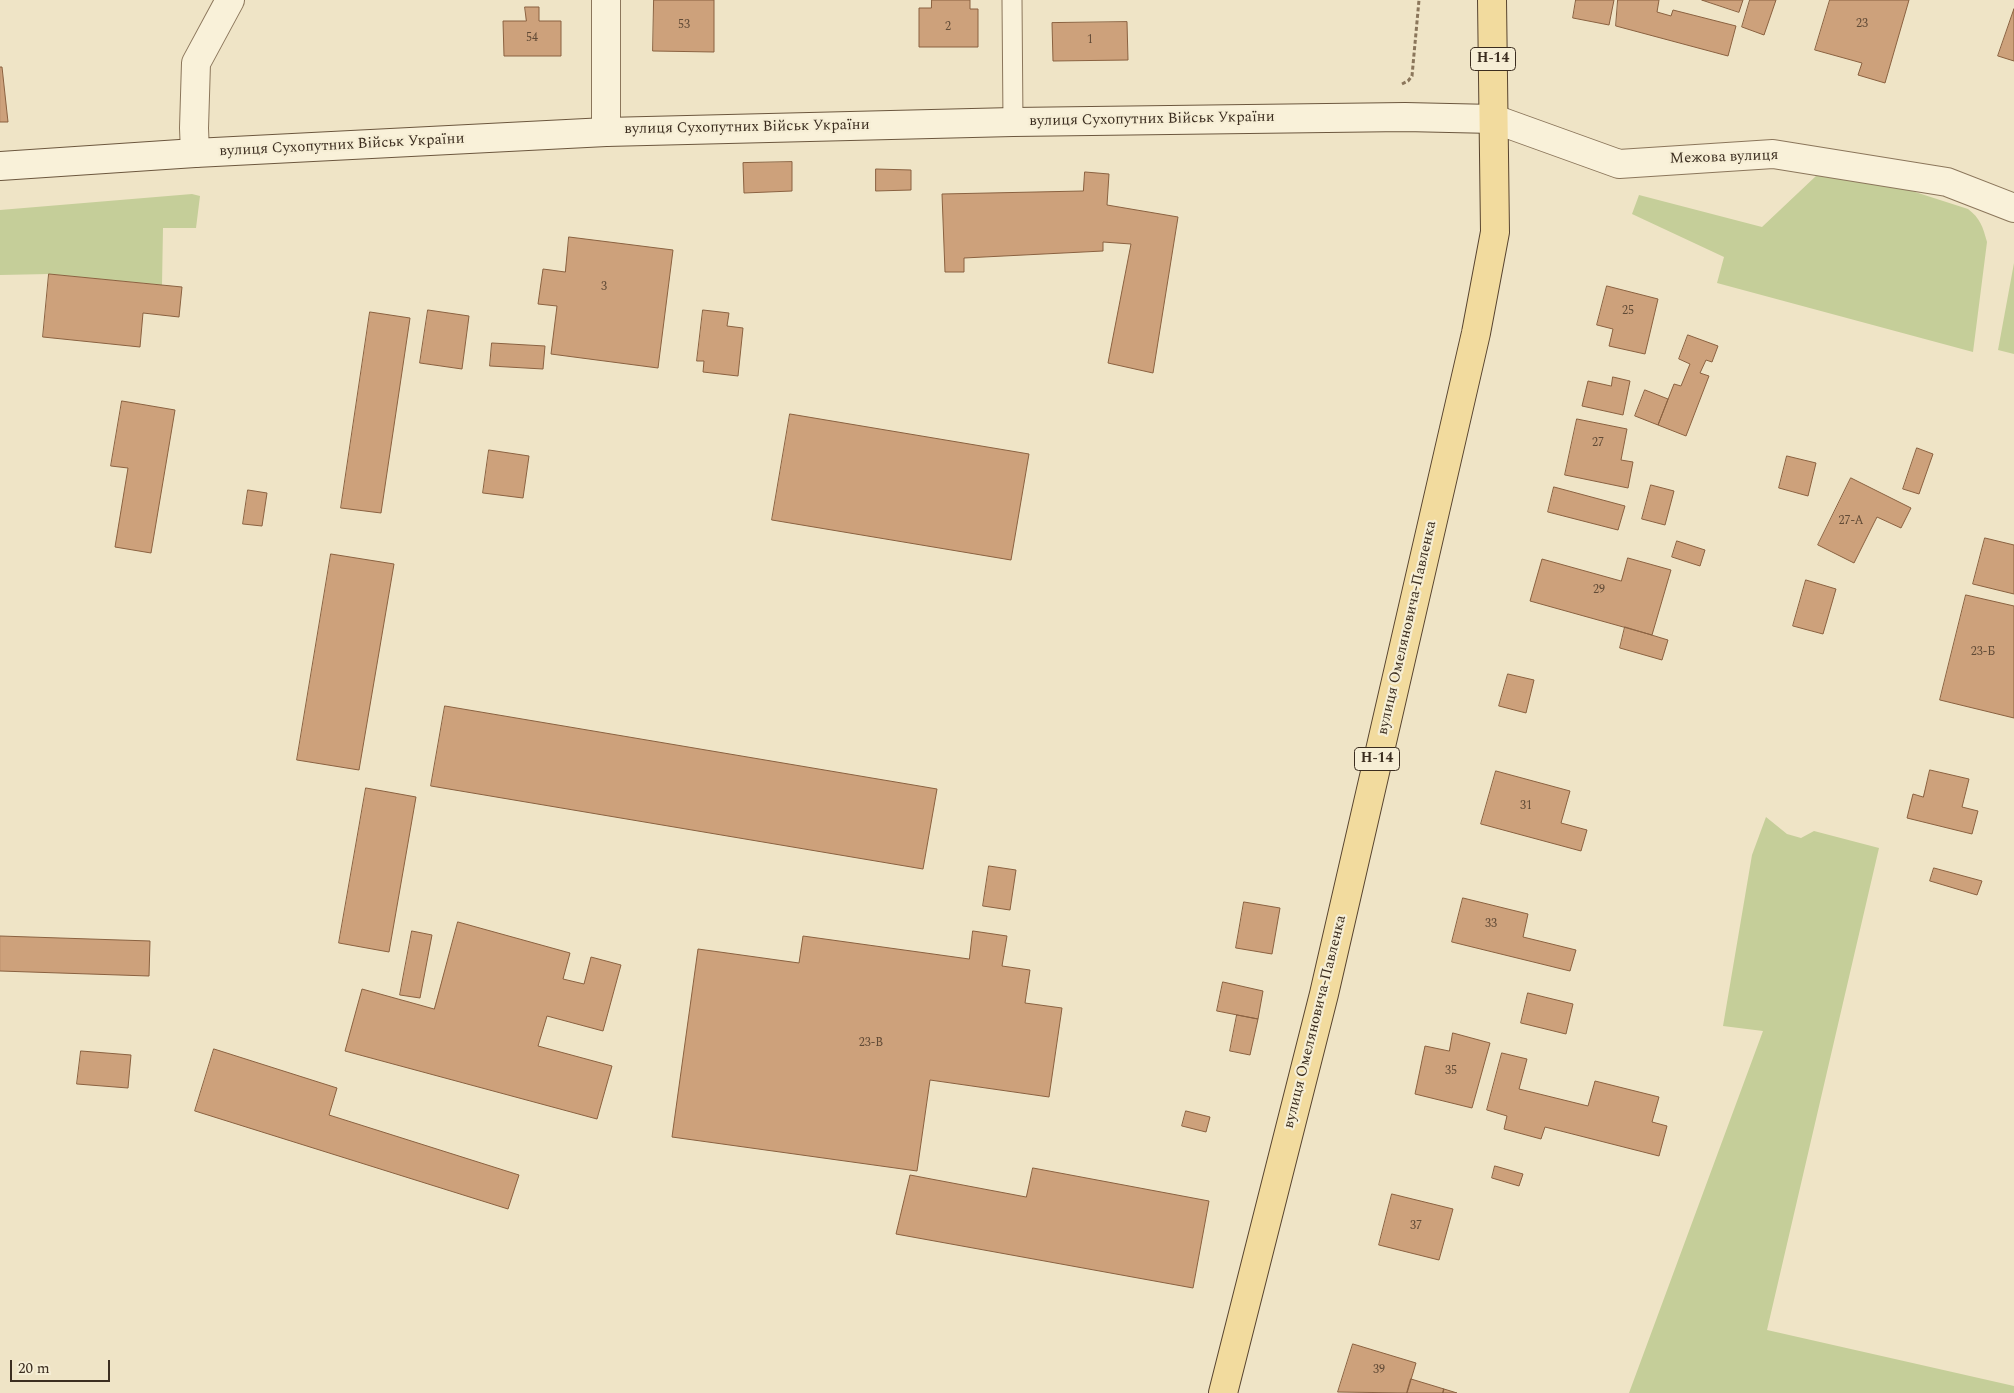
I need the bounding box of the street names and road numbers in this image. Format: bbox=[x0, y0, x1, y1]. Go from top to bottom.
road number: Н-14 bbox=[1470, 48, 1516, 70]
street label: вулиця Сухопутних Військ України bbox=[1029, 109, 1275, 131]
street label: вулиця Сухопутних Військ України bbox=[624, 117, 870, 139]
street label: вулиця Сухопутних Військ України bbox=[219, 131, 465, 161]
street label: Межова вулиця bbox=[1669, 147, 1779, 169]
street label: вулиця Омеляновича-Павленка bbox=[1375, 519, 1441, 737]
road number: Н-14 bbox=[1354, 748, 1400, 771]
street label: вулиця Омеляновича-Павленка bbox=[1281, 914, 1351, 1130]

